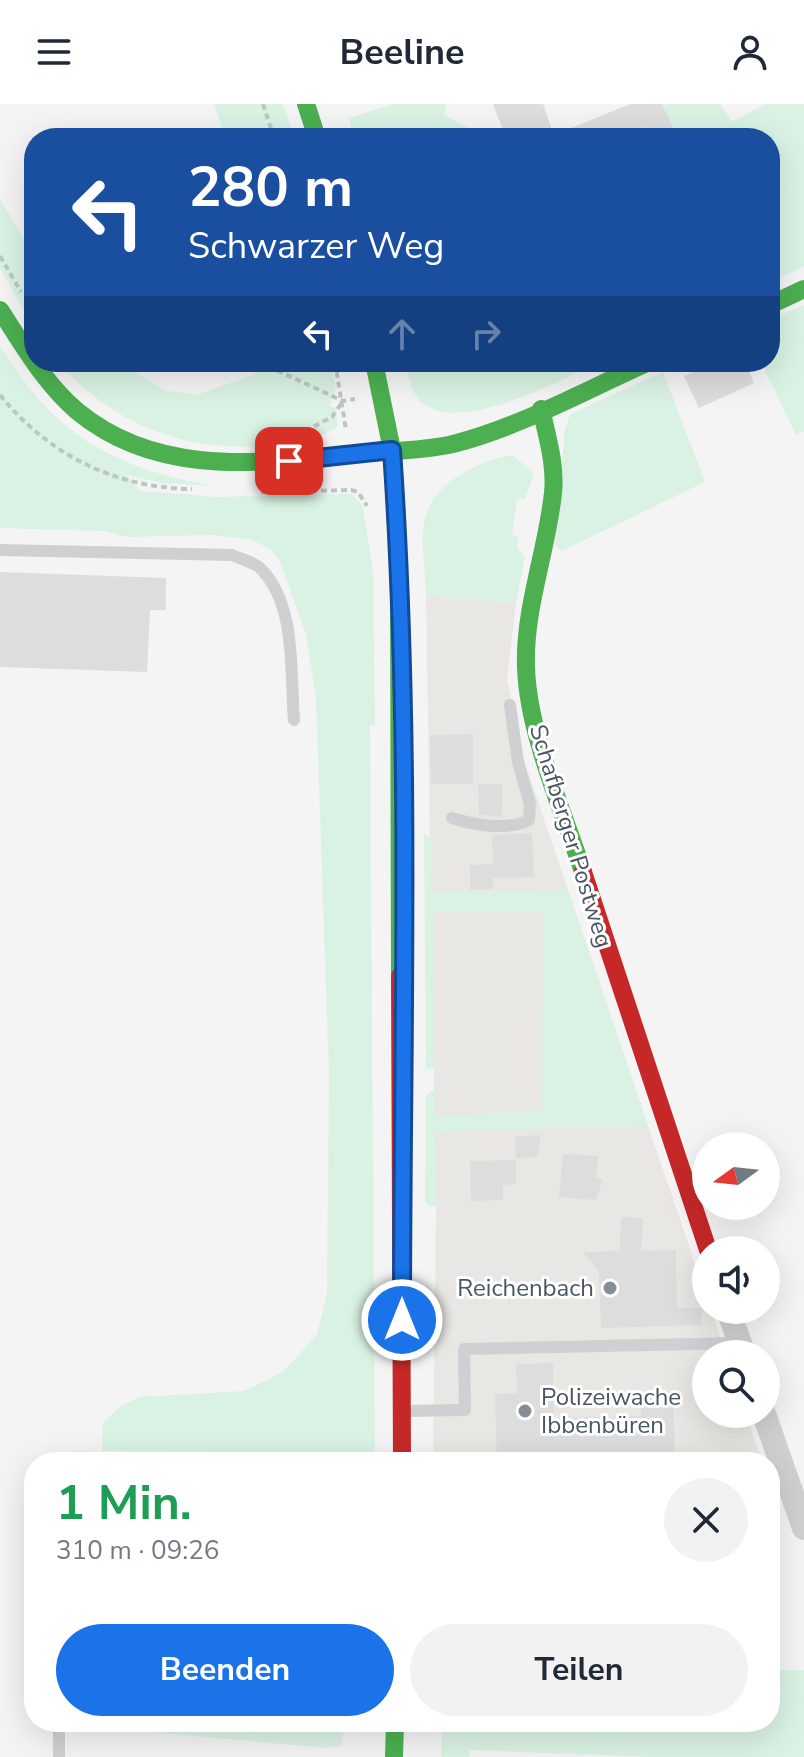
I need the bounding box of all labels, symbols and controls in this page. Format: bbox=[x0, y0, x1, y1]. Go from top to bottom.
text: Beeline bbox=[339, 28, 465, 77]
icon: menu bbox=[32, 30, 76, 74]
icon: person bbox=[728, 30, 772, 74]
text: 280 m bbox=[188, 149, 353, 226]
icon: left bbox=[56, 160, 160, 264]
text: Schwarzer Weg bbox=[188, 222, 444, 271]
icon: left bbox=[296, 312, 340, 356]
icon: ahead bbox=[380, 312, 424, 356]
icon: right bbox=[464, 312, 508, 356]
pin bbox=[255, 427, 323, 495]
icon: arrive bbox=[267, 439, 311, 483]
street label: Schafberger Postweg bbox=[522, 720, 620, 952]
north arrow bbox=[692, 1132, 780, 1220]
map controls bbox=[692, 1132, 780, 1428]
button: sound bbox=[692, 1236, 780, 1324]
place label: Reichenbach bbox=[457, 1272, 594, 1304]
position arrow bbox=[360, 1278, 444, 1362]
marker: Reichenbach bbox=[601, 1279, 619, 1297]
button: search bbox=[692, 1340, 780, 1428]
place label: Polizeiwache Ibbenbüren bbox=[541, 1381, 681, 1441]
marker: Polizeiwache Ibbenbüren bbox=[516, 1402, 534, 1420]
text: 1 Min. bbox=[56, 1470, 192, 1536]
button: close bbox=[664, 1478, 748, 1562]
text: 310 m · 09:26 bbox=[56, 1533, 219, 1568]
button: Beenden bbox=[56, 1624, 394, 1716]
button: Teilen bbox=[410, 1624, 748, 1716]

